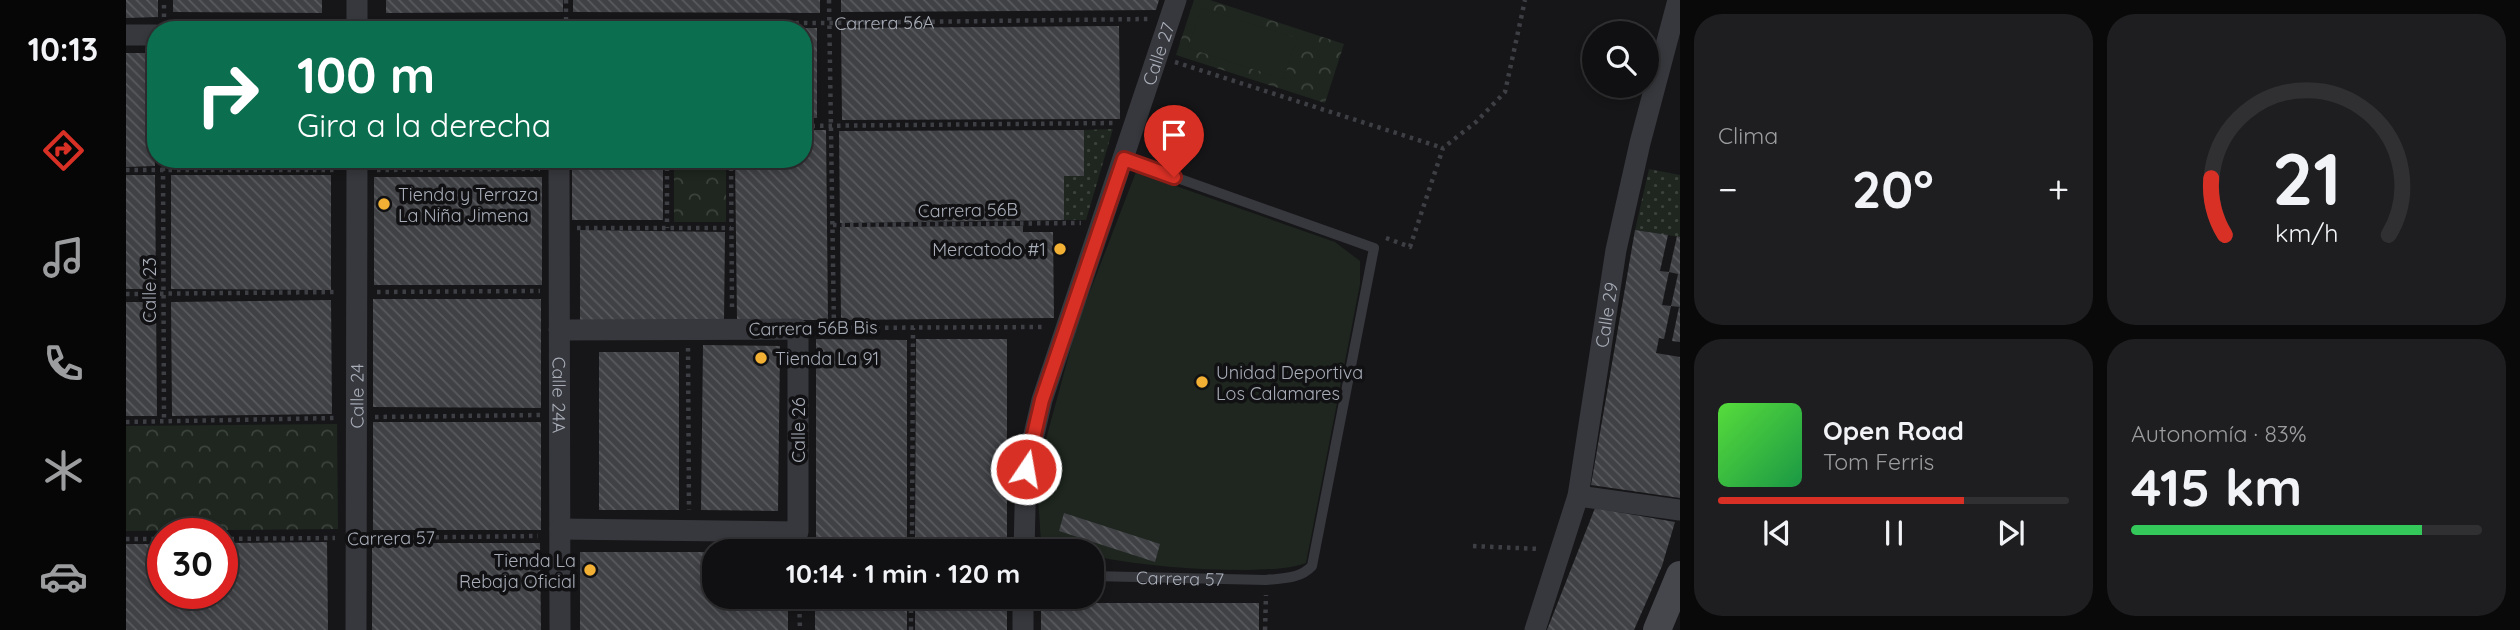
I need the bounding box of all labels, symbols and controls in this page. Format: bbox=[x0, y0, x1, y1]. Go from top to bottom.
street label: Carrera 56A bbox=[834, 10, 935, 34]
street label: Calle 27 bbox=[1137, 19, 1179, 88]
map controls bbox=[1582, 21, 1659, 98]
button: search bbox=[1582, 21, 1659, 98]
text: 10:13 bbox=[28, 29, 98, 69]
text: 100 m bbox=[297, 44, 435, 105]
icon: right bbox=[182, 49, 273, 140]
text: Gira a la derecha bbox=[297, 105, 551, 145]
pin bbox=[1144, 105, 1204, 177]
icon: arrive bbox=[1155, 116, 1193, 154]
text: Clima bbox=[1718, 121, 1778, 150]
icon: directions bbox=[39, 126, 88, 175]
text: 21 bbox=[2272, 133, 2341, 224]
text: 20° bbox=[1852, 156, 1934, 221]
text: − bbox=[1718, 165, 1738, 213]
text: + bbox=[2048, 165, 2069, 213]
place label: Tienda y Terraza La Niña Jimena bbox=[398, 183, 538, 227]
marker: Tienda y Terraza La Niña Jimena bbox=[376, 196, 392, 212]
street label: Carrera 56B bbox=[918, 198, 1018, 222]
text: km/h bbox=[2275, 217, 2338, 248]
icon: music bbox=[39, 233, 88, 282]
place label: Mercatodo #1 bbox=[932, 238, 1046, 261]
marker: Mercatodo #1 bbox=[1052, 241, 1068, 257]
street label: Calle 23 bbox=[138, 257, 161, 323]
street label: Calle 29 bbox=[1590, 281, 1622, 349]
street label: Carrera 56B Bis bbox=[748, 315, 878, 341]
icon: phone bbox=[39, 339, 88, 388]
place label: Tienda La 91 bbox=[775, 347, 879, 370]
marker: Tienda La 91 bbox=[753, 350, 769, 366]
street label: Calle 24A bbox=[548, 357, 571, 434]
place label: Unidad Deportiva Los Calamares bbox=[1216, 361, 1363, 405]
street label: Calle 24 bbox=[345, 363, 368, 429]
marker: Unidad Deportiva Los Calamares bbox=[1194, 374, 1210, 390]
street label: Calle 26 bbox=[787, 397, 810, 463]
text: Open Road bbox=[1823, 414, 1964, 447]
text: Autonomía · 83% bbox=[2131, 419, 2307, 448]
position arrow bbox=[989, 432, 1063, 506]
icon: climate bbox=[39, 446, 88, 495]
text: Tom Ferris bbox=[1823, 447, 1934, 476]
text: 415 km bbox=[2131, 454, 2302, 519]
icon: previous bbox=[1758, 514, 1796, 552]
icon: pause bbox=[1875, 514, 1913, 552]
icon: next bbox=[1992, 514, 2030, 552]
speed limit sign: 30 bbox=[147, 518, 238, 609]
street label: Carrera 57 bbox=[347, 526, 435, 550]
place label: Tienda La Rebaja Oficial bbox=[459, 549, 576, 593]
icon: car bbox=[39, 552, 88, 601]
text: 10:14 · 1 min · 120 m bbox=[786, 557, 1020, 590]
marker: Tienda La Rebaja Oficial bbox=[582, 562, 598, 578]
street label: Carrera 57 bbox=[1136, 566, 1224, 591]

